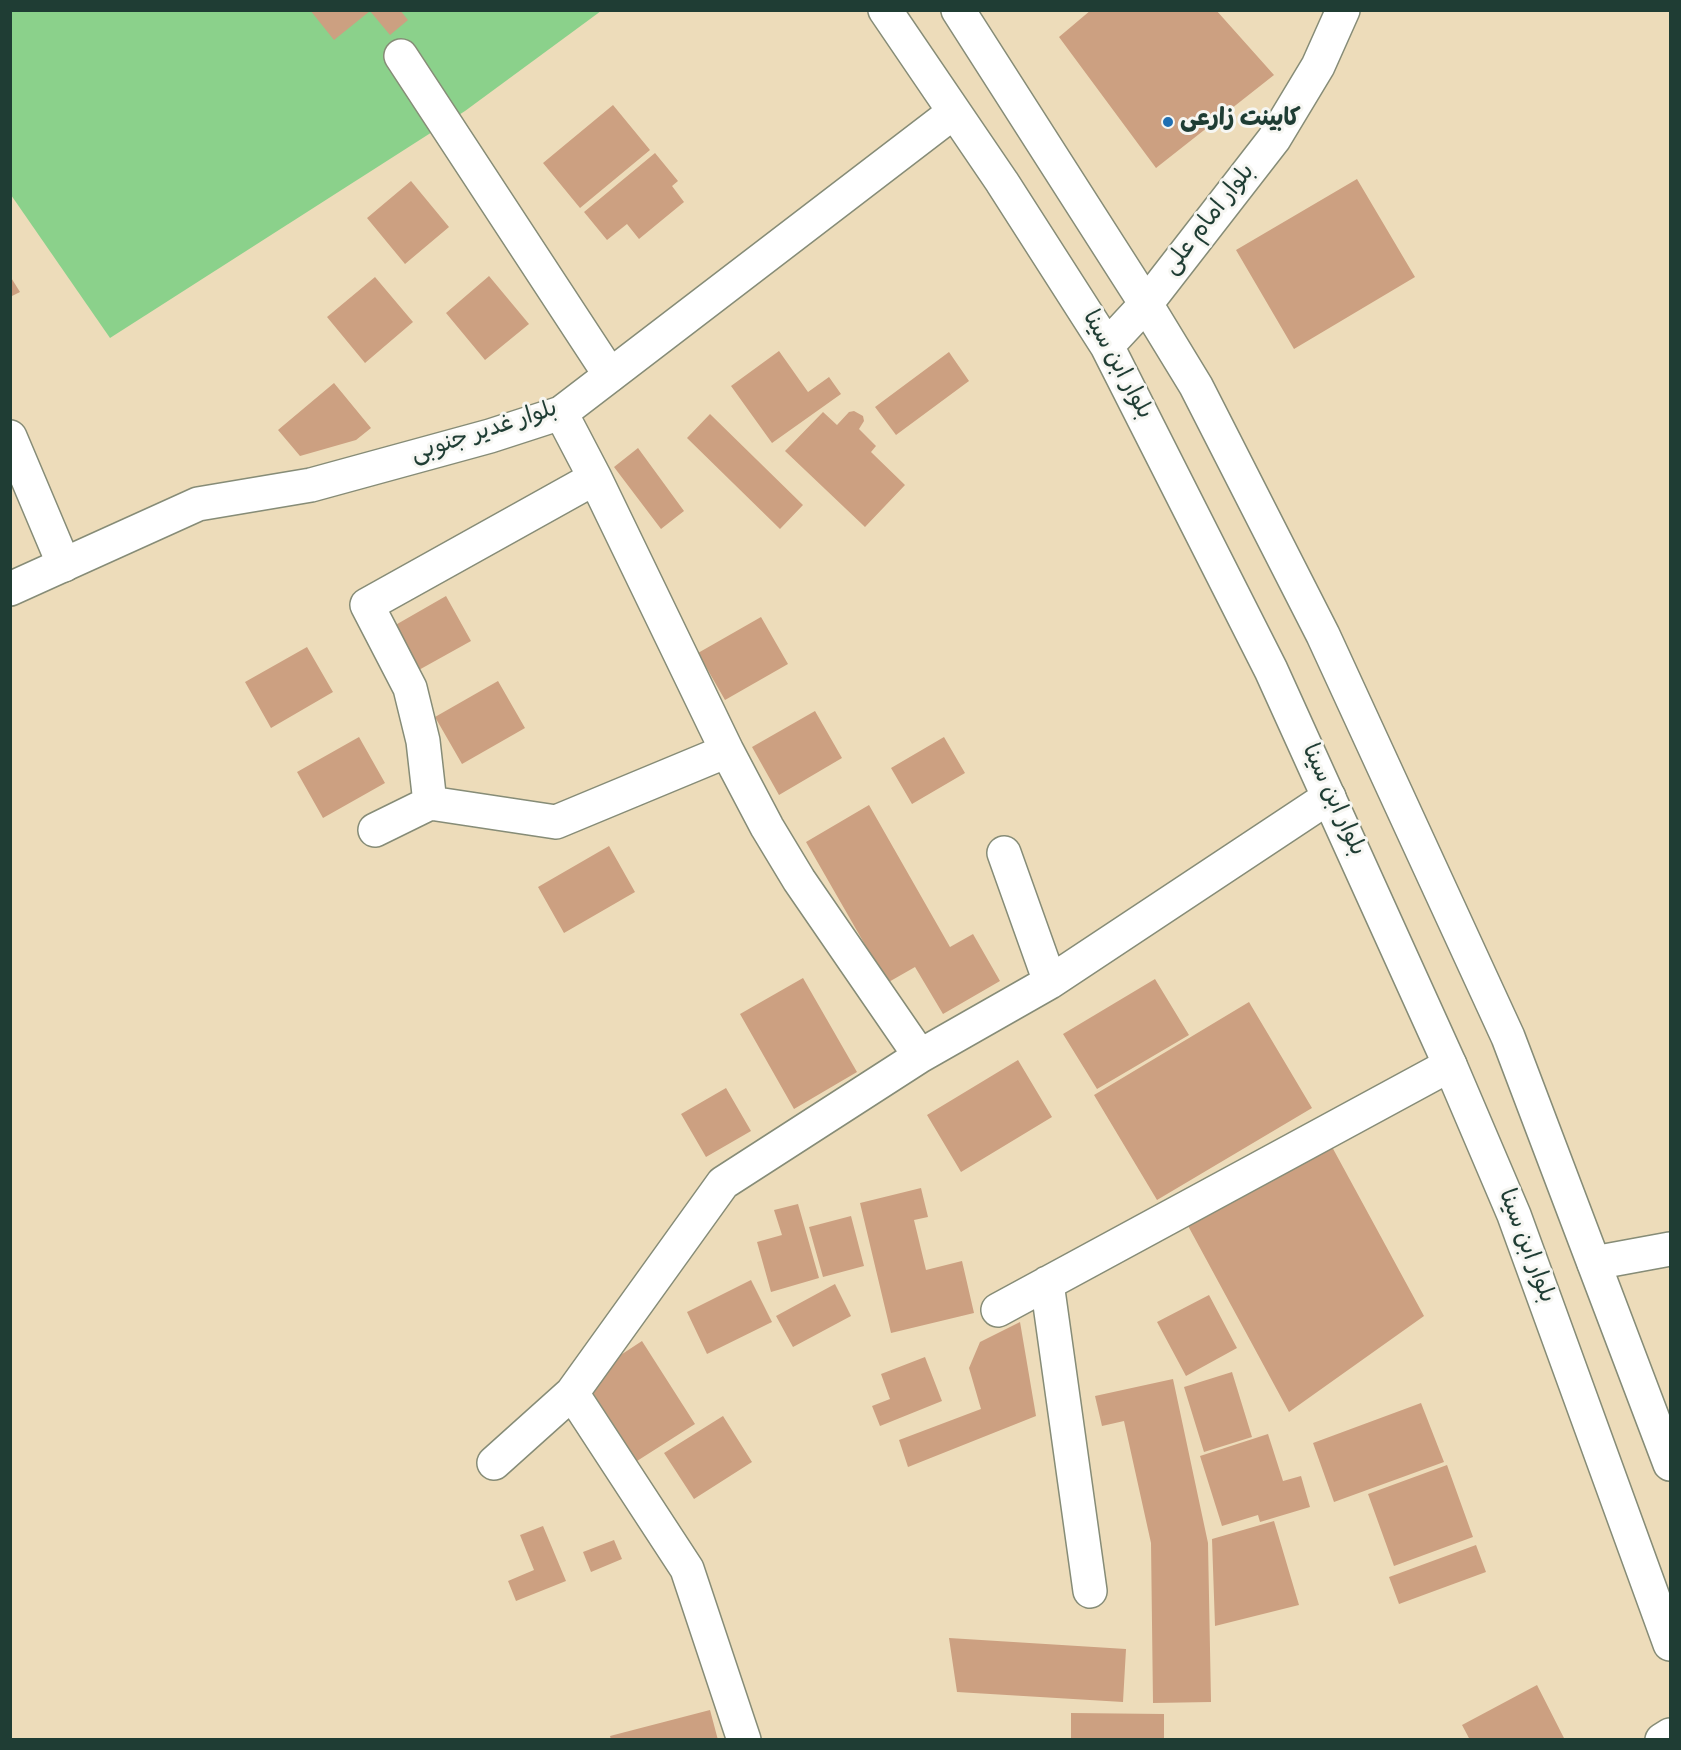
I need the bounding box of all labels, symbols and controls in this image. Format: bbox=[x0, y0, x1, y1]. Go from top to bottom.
place label: کابینت زارعی bbox=[1180, 108, 1301, 136]
marker: کابینت زارعی bbox=[1161, 115, 1175, 129]
street label: بلوار امام علی bbox=[1159, 160, 1263, 282]
street label: بلوار ابن سینا bbox=[1073, 307, 1157, 425]
street label: بلوار غدیر جنوبی bbox=[408, 397, 562, 471]
street label: بلوار ابن سینا bbox=[1293, 741, 1369, 861]
street label: بلوار ابن سینا bbox=[1489, 1186, 1559, 1308]

